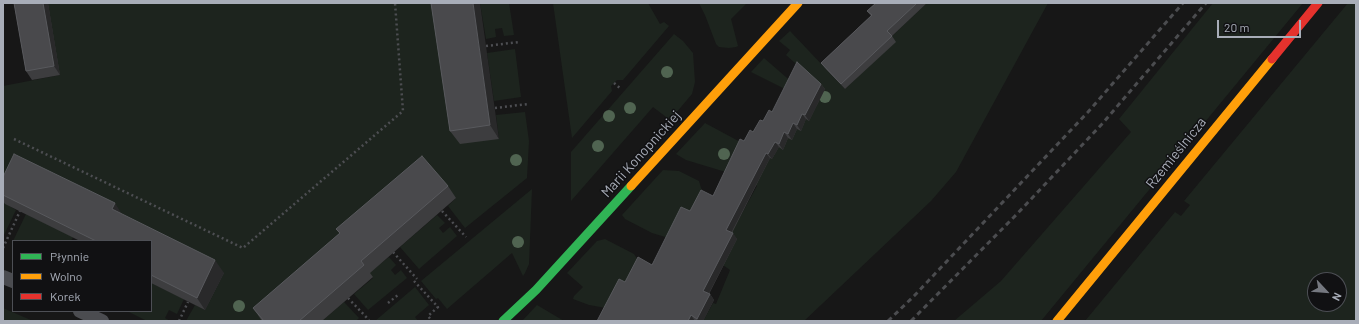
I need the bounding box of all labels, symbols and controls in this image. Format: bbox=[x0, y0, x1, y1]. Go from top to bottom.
scale bar bbox=[1219, 12, 1303, 38]
text: 20 m bbox=[1224, 20, 1250, 34]
street label: Marii Konopnickiej bbox=[598, 107, 684, 201]
street label: Rzemieślnicza bbox=[1142, 114, 1210, 192]
legend bbox=[12, 240, 152, 312]
text: Płynnie bbox=[50, 249, 89, 263]
text: Wolno bbox=[50, 269, 82, 283]
north arrow bbox=[1307, 272, 1347, 312]
text: Korek bbox=[50, 289, 80, 303]
text: N bbox=[1330, 291, 1345, 303]

